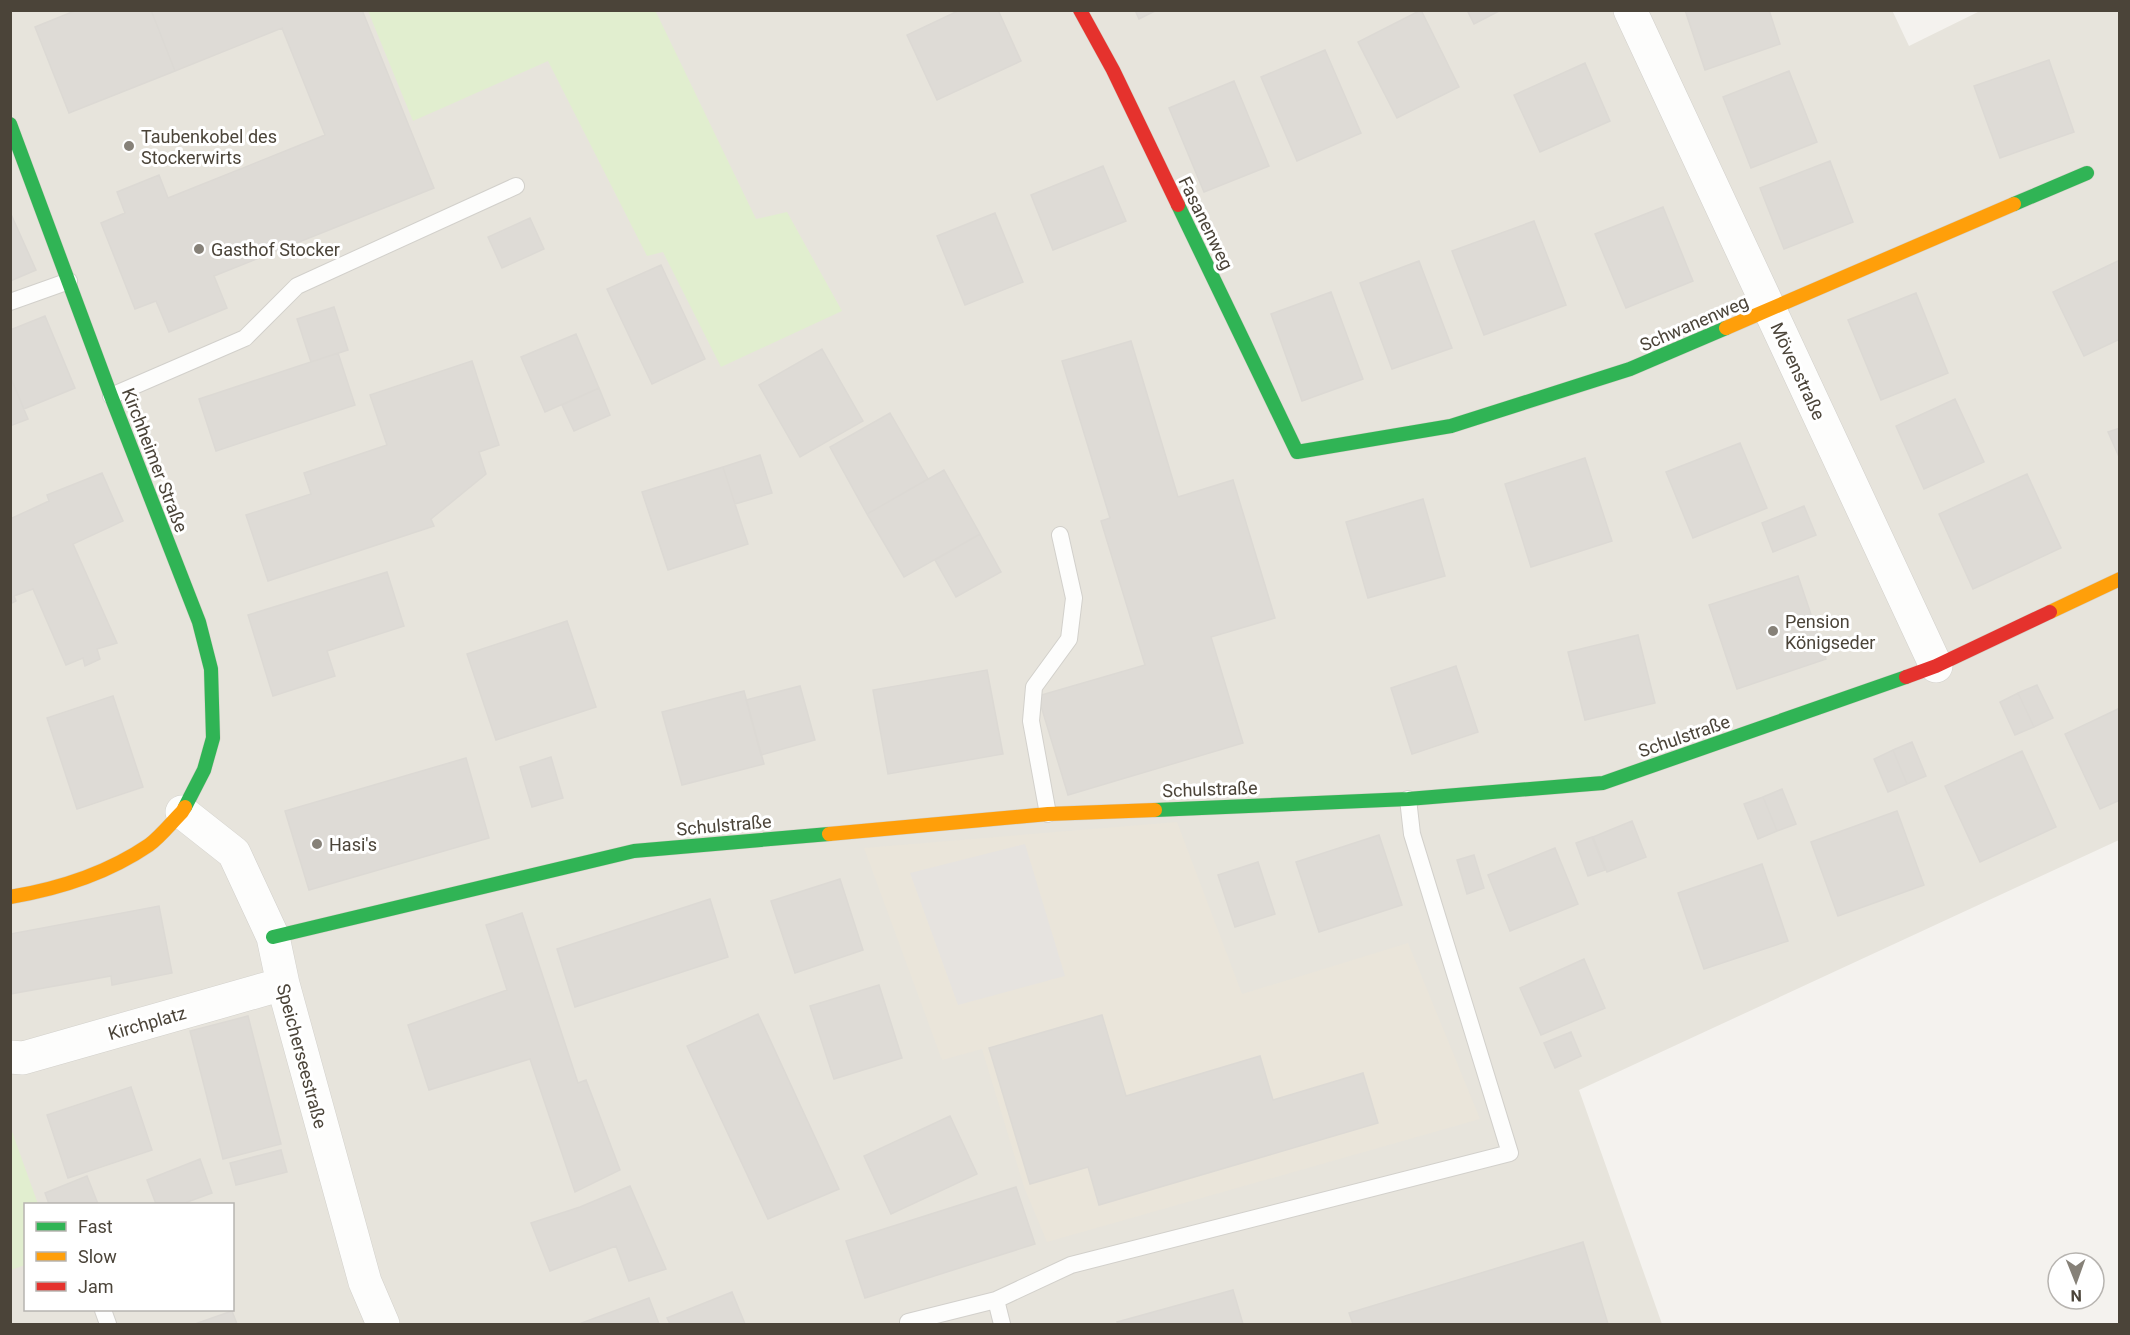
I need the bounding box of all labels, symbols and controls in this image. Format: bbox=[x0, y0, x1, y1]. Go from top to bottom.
place label: Taubenkobel des Stockerwirts bbox=[141, 126, 277, 168]
marker: Taubenkobel des Stockerwirts bbox=[122, 139, 136, 153]
street label: Fasanenweg bbox=[1174, 173, 1238, 273]
place label: Gasthof Stocker bbox=[211, 239, 340, 260]
marker: Gasthof Stocker bbox=[192, 242, 206, 256]
street label: Schwanenweg bbox=[1637, 291, 1751, 355]
street label: Mövenstraße bbox=[1766, 319, 1830, 423]
street label: Kirchheimer Straße bbox=[118, 385, 192, 535]
place label: Pension Königseder bbox=[1785, 611, 1875, 653]
marker: Pension Königseder bbox=[1766, 624, 1780, 638]
street label: Schulstraße bbox=[1636, 711, 1732, 761]
street label: Schulstraße bbox=[1162, 777, 1258, 801]
street label: Schulstraße bbox=[676, 810, 772, 840]
place label: Hasi's bbox=[329, 834, 377, 855]
marker: Hasi's bbox=[310, 837, 324, 851]
street label: Speicherseestraße bbox=[273, 981, 331, 1131]
street label: Kirchplatz bbox=[106, 1002, 188, 1044]
legend bbox=[24, 1203, 234, 1311]
text: Fast bbox=[78, 1216, 113, 1237]
text: Slow bbox=[78, 1246, 117, 1267]
north arrow bbox=[2046, 1251, 2106, 1311]
text: Jam bbox=[78, 1276, 114, 1297]
text: N bbox=[2070, 1286, 2082, 1305]

